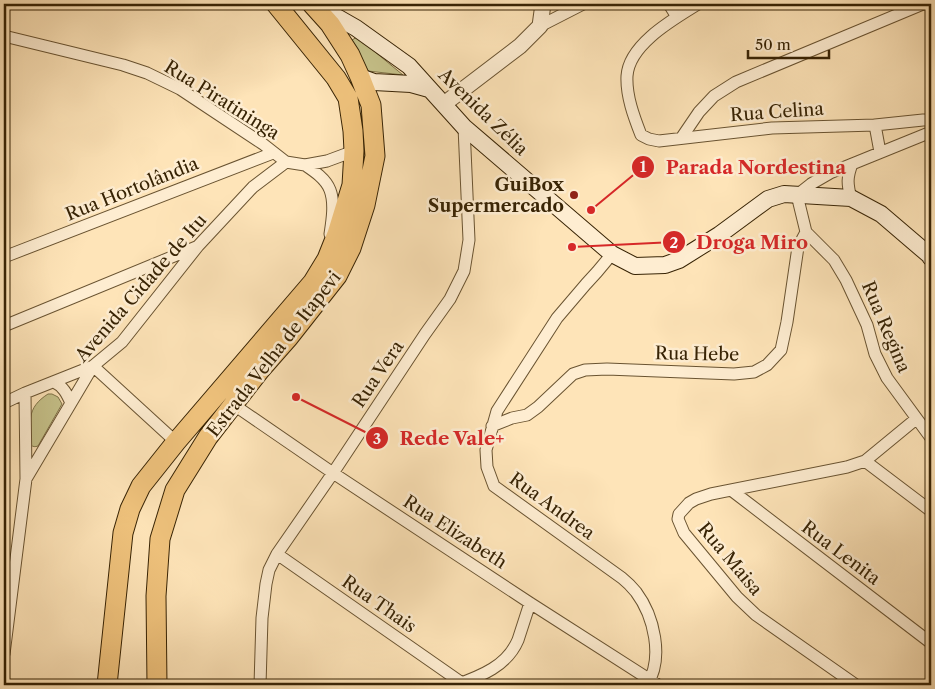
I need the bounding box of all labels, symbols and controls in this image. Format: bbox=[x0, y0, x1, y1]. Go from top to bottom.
scale bar bbox=[748, 28, 829, 60]
text: 50 m bbox=[755, 35, 791, 54]
street label: Rua Piratininga bbox=[160, 56, 284, 144]
street label: Avenida Zélia bbox=[433, 63, 533, 161]
street label: Rua Celina bbox=[729, 98, 825, 126]
callout: Parada Nordestina bbox=[630, 150, 856, 184]
street label: Rua Hortolândia bbox=[62, 152, 202, 226]
text: Parada Nordestina bbox=[666, 156, 847, 179]
text: 1 bbox=[640, 157, 647, 176]
place label: GuiBox Supermercado bbox=[428, 174, 564, 217]
marker: GuiBox Supermercado bbox=[568, 189, 580, 201]
street label: Avenida Cidade de Itu bbox=[70, 210, 211, 367]
callout: Droga Miro bbox=[661, 225, 819, 259]
text: Droga Miro bbox=[696, 231, 808, 254]
text: 2 bbox=[670, 233, 679, 252]
street label: Estrada Velha de Itapevi bbox=[202, 266, 346, 441]
street label: Rua Regina bbox=[857, 278, 915, 377]
street label: Rua Vera bbox=[348, 336, 409, 412]
street label: Rua Hebe bbox=[655, 342, 739, 366]
callout: Rede Vale+ bbox=[364, 421, 515, 455]
text: Rede Vale+ bbox=[399, 427, 505, 450]
text: 3 bbox=[373, 429, 381, 448]
street label: Rua Andrea bbox=[505, 468, 599, 545]
street label: Rua Elizabeth bbox=[399, 490, 511, 574]
street label: Rua Lenita bbox=[797, 516, 885, 590]
street label: Rua Maisa bbox=[693, 518, 767, 600]
street label: Rua Thais bbox=[338, 570, 420, 638]

